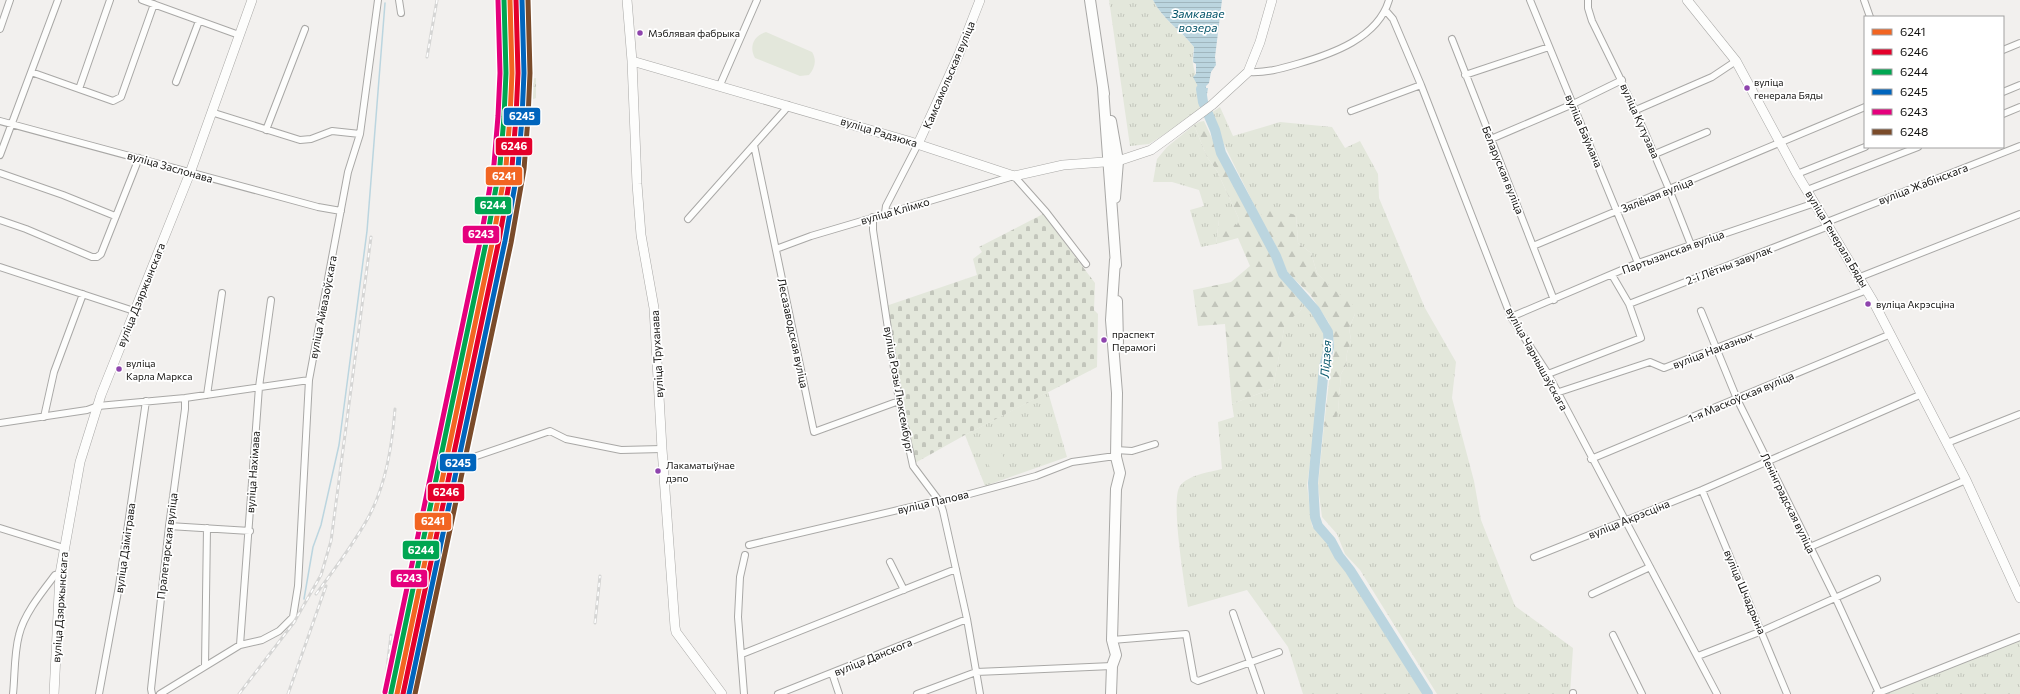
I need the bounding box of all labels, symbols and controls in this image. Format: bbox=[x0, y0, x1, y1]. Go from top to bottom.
water label: Замкавае возера bbox=[1171, 6, 1225, 34]
legend bbox=[1864, 16, 2004, 148]
street label: Камсамольская вуліца bbox=[920, 19, 977, 131]
text: 6241 bbox=[1900, 24, 1926, 38]
place label: Мэблявая фабрыка bbox=[648, 27, 740, 39]
marker: Мэблявая фабрыка bbox=[635, 28, 645, 38]
text: 6246 bbox=[1900, 44, 1928, 58]
text: 6244 bbox=[1900, 64, 1928, 78]
place label: вуліца генерала Бяды bbox=[1754, 76, 1823, 101]
street label: вуліца Кутузава bbox=[1618, 81, 1663, 160]
marker: вуліца генерала Бяды bbox=[1742, 83, 1752, 93]
text: 6245 bbox=[1900, 84, 1928, 98]
street label: вуліца Баўмана bbox=[1563, 92, 1606, 169]
text: 6243 bbox=[1900, 104, 1928, 118]
line badge: 6245 bbox=[503, 107, 541, 126]
text: 6245 bbox=[509, 109, 535, 122]
street label: вуліца Радзюка bbox=[839, 114, 919, 149]
street label: Беларуская вуліца bbox=[1480, 124, 1527, 216]
text: 6248 bbox=[1900, 124, 1928, 138]
line badge: 6246 bbox=[495, 137, 533, 156]
text: 6246 bbox=[501, 139, 527, 152]
street label: вуліца Заслонава bbox=[126, 148, 214, 185]
street label: вуліца Жабінскага bbox=[1876, 160, 1969, 207]
line badge: 6241 bbox=[485, 166, 523, 186]
text: 6241 bbox=[492, 169, 516, 182]
street label: Зялёная вуліца bbox=[1619, 174, 1695, 215]
street label: вуліца Генерала Бяды bbox=[1803, 188, 1872, 290]
street label: вуліца Клімко bbox=[859, 194, 931, 227]
line badge: 6244 bbox=[474, 196, 512, 215]
text: 6244 bbox=[480, 198, 506, 211]
line badge: 6243 bbox=[462, 225, 500, 244]
text: 6243 bbox=[468, 227, 494, 240]
street label: Партызанская вуліца bbox=[1620, 227, 1726, 276]
street label: вуліца Дзяржынскага bbox=[114, 241, 167, 349]
street label: 2-і Лётны завулак bbox=[1684, 242, 1774, 287]
street label: вуліца Айвазоўскага bbox=[306, 254, 339, 360]
street label: Лесазаводская вуліца bbox=[775, 277, 812, 389]
place label: вуліца Акрэсціна bbox=[1876, 298, 1955, 310]
marker: вуліца Акрэсціна bbox=[1863, 299, 1873, 309]
street label: вуліца Чарнышэўскага bbox=[1504, 305, 1571, 413]
street label: вуліца Труханава bbox=[648, 310, 665, 398]
street label: вуліца Розы Люксембург bbox=[882, 325, 917, 455]
place label: праспект Перамогі bbox=[1112, 328, 1156, 353]
street label: вуліца Наказных bbox=[1671, 328, 1755, 371]
marker: праспект Перамогі bbox=[1099, 335, 1109, 345]
water label: Лідзея bbox=[1317, 340, 1333, 379]
place label: вуліца Карла Маркса bbox=[126, 357, 192, 382]
marker: вуліца Карла Маркса bbox=[114, 364, 124, 374]
street label: 1-я Маскоўская вуліца bbox=[1686, 368, 1796, 425]
street label: вуліца Нахімава bbox=[243, 430, 262, 513]
street label: Ленінградская вуліца bbox=[1758, 450, 1818, 555]
line badge: 6245 bbox=[439, 453, 477, 472]
text: 6245 bbox=[445, 456, 471, 469]
place label: Лакаматыўнае дэпо bbox=[666, 459, 735, 484]
marker: Лакаматыўнае дэпо bbox=[653, 466, 663, 476]
line badge: 6246 bbox=[427, 483, 465, 502]
text: 6246 bbox=[433, 485, 459, 498]
street label: вуліца Папова bbox=[896, 487, 970, 516]
street label: Пралетарская вуліца bbox=[154, 492, 179, 600]
street label: вуліца Акрэсціна bbox=[1586, 496, 1671, 541]
street label: вуліца Дзімітрава bbox=[112, 502, 137, 594]
line badge: 6241 bbox=[414, 512, 452, 531]
text: 6241 bbox=[421, 514, 445, 527]
line badge: 6244 bbox=[402, 540, 440, 560]
text: 6244 bbox=[408, 543, 434, 556]
street label: вуліца Шчадрына bbox=[1722, 548, 1769, 636]
street label: вуліца Дзяржынскага bbox=[49, 551, 70, 663]
line badge: 6243 bbox=[390, 569, 428, 588]
text: 6243 bbox=[396, 571, 422, 584]
street label: вуліца Данскога bbox=[832, 635, 914, 678]

